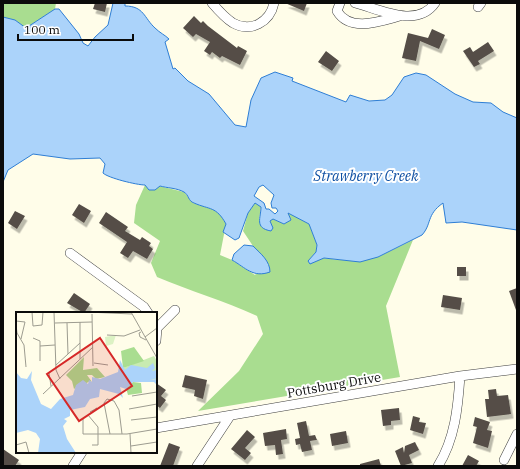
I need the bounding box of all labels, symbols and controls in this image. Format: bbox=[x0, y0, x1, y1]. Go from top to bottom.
scale bar bbox=[18, 16, 133, 42]
text: 100 m bbox=[24, 22, 60, 37]
water label: Strawberry Creek bbox=[312, 167, 419, 185]
inset map bbox=[16, 312, 157, 453]
street label: Pottsburg Drive bbox=[286, 368, 382, 402]

